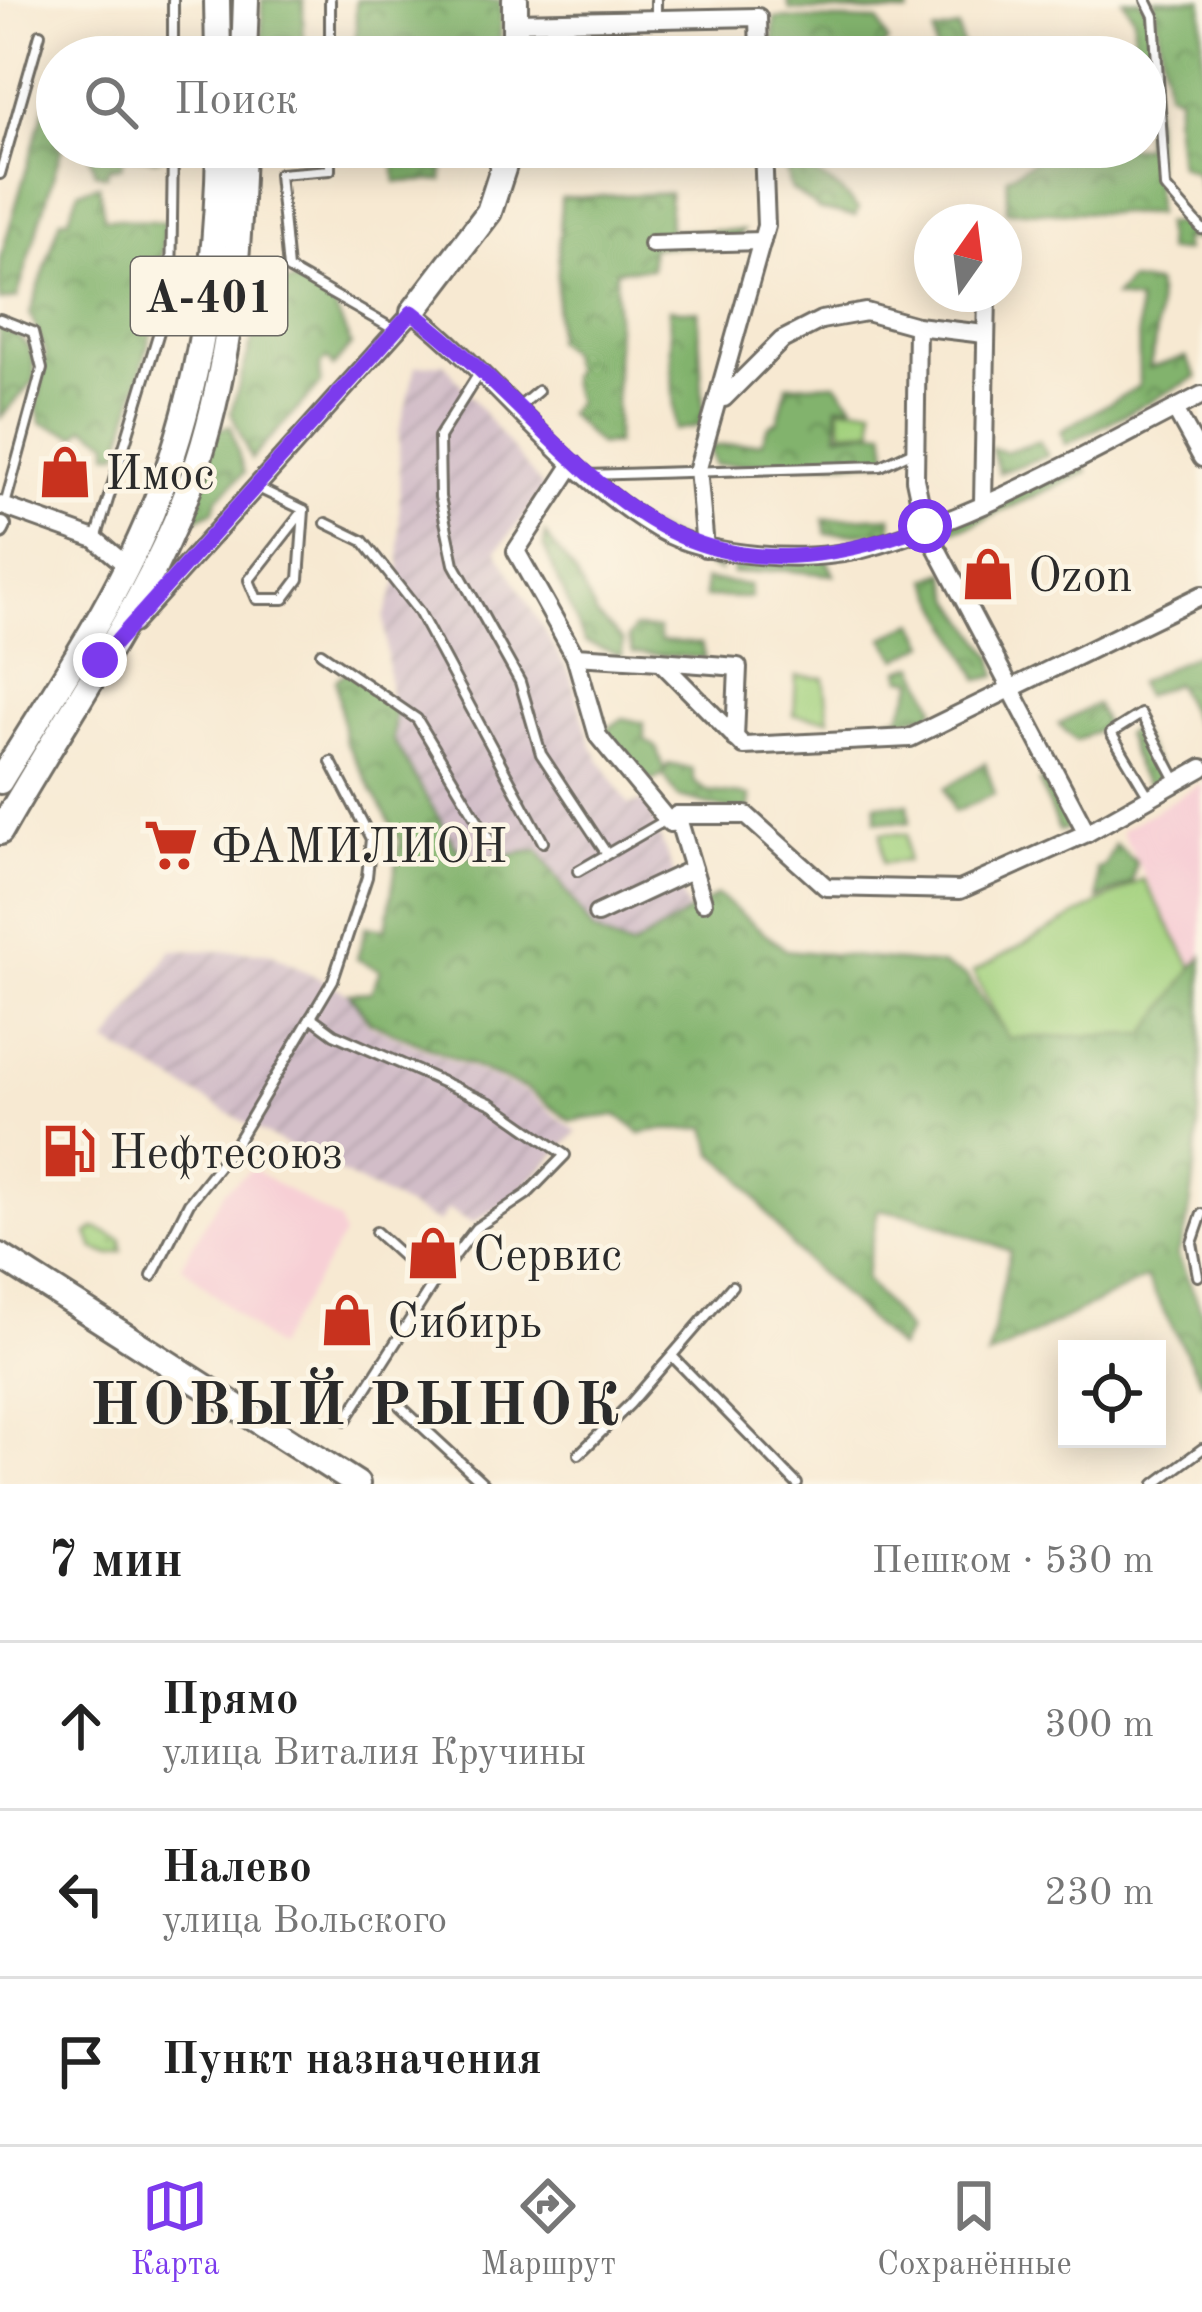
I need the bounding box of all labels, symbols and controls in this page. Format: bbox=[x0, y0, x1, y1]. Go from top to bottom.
search box bbox=[36, 36, 1166, 168]
icon: search bbox=[78, 69, 144, 135]
text: Поиск bbox=[174, 79, 298, 124]
north arrow bbox=[914, 204, 1022, 312]
road number: А-401 bbox=[131, 257, 287, 335]
shop icon: Имос bbox=[36, 443, 94, 501]
place label: Имос bbox=[105, 452, 214, 500]
route start bbox=[898, 499, 952, 553]
shop icon: Ozon bbox=[959, 545, 1017, 603]
place label: Ozon bbox=[1028, 554, 1132, 602]
route end bbox=[73, 633, 127, 687]
supermarket icon: ФАМИЛИОН bbox=[142, 816, 200, 874]
place label: ФАМИЛИОН bbox=[211, 825, 507, 873]
fuel station icon: Нефтесоюз bbox=[40, 1122, 98, 1180]
place label: Нефтесоюз bbox=[109, 1131, 343, 1180]
shop icon: Сервис bbox=[404, 1224, 462, 1282]
place label: Сервис bbox=[473, 1233, 622, 1281]
shop icon: Сибирь bbox=[318, 1291, 376, 1349]
place label: Сибирь bbox=[387, 1300, 542, 1348]
map controls bbox=[1058, 1340, 1166, 1448]
button: locate bbox=[1058, 1340, 1166, 1448]
district label: НОВЫЙ РЫНОК bbox=[90, 1367, 622, 1438]
text: 7 мин bbox=[48, 1537, 183, 1588]
text: Пешком · 530 m bbox=[872, 1542, 1154, 1581]
text: Прямо bbox=[162, 1679, 299, 1724]
icon: ahead bbox=[48, 1693, 114, 1759]
text: 300 m bbox=[1044, 1706, 1154, 1745]
text: улица Виталия Кручины bbox=[162, 1734, 586, 1773]
text: Налево bbox=[162, 1847, 312, 1892]
icon: left bbox=[48, 1861, 114, 1927]
text: 230 m bbox=[1044, 1874, 1154, 1913]
text: улица Вольского bbox=[162, 1902, 447, 1941]
icon: arrive bbox=[48, 2029, 114, 2095]
text: Пункт назначения bbox=[162, 2039, 542, 2084]
tab: Карта bbox=[130, 2173, 220, 2286]
tab: Маршрут bbox=[481, 2173, 616, 2286]
tab: Сохранённые bbox=[877, 2173, 1072, 2286]

